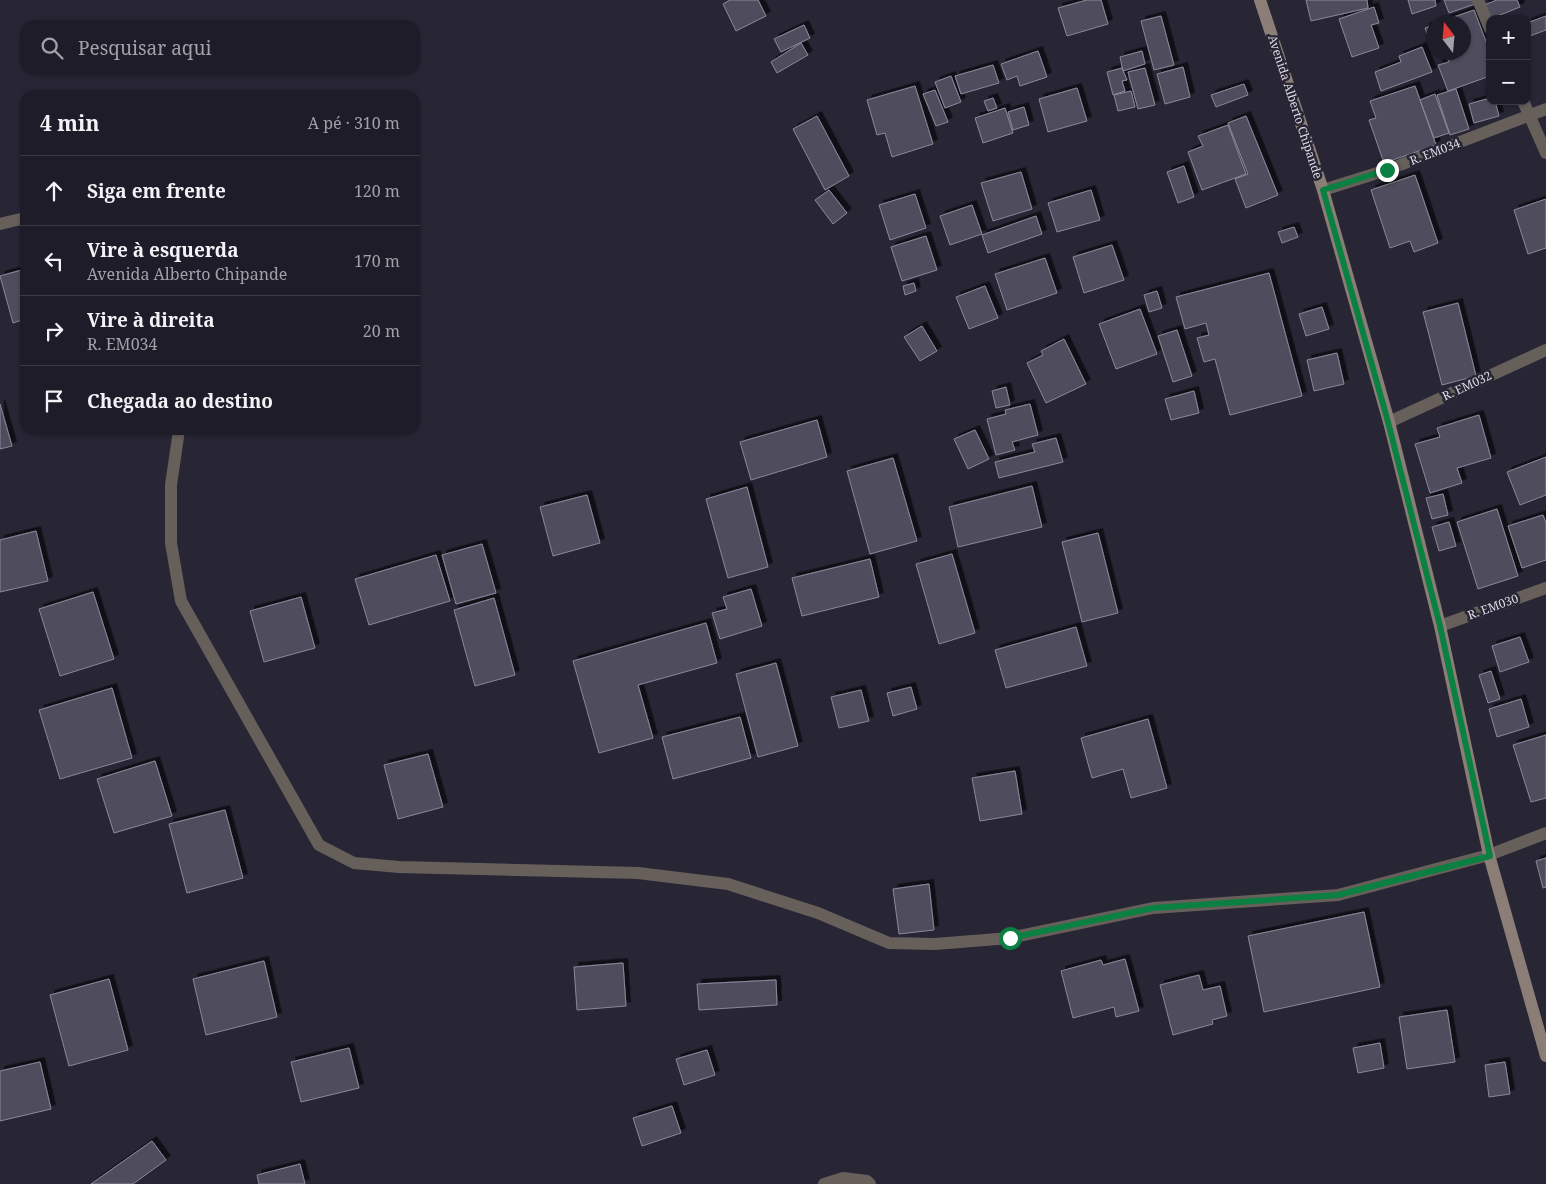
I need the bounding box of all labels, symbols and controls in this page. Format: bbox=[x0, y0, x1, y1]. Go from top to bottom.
north arrow bbox=[1426, 15, 1471, 60]
map controls bbox=[1486, 15, 1531, 105]
button: + bbox=[1486, 15, 1531, 60]
search box bbox=[20, 20, 420, 75]
street label: Avenida Alberto Chipande bbox=[1264, 33, 1327, 181]
icon: search bbox=[38, 34, 66, 62]
text: Pesquisar aqui bbox=[78, 35, 212, 61]
button: − bbox=[1486, 60, 1531, 105]
text: 4 min bbox=[40, 109, 99, 137]
text: A pé · 310 m bbox=[308, 112, 400, 134]
street label: R. EM034 bbox=[1407, 134, 1463, 169]
route end bbox=[1376, 159, 1399, 182]
icon: ahead bbox=[40, 177, 68, 205]
text: Siga em frente bbox=[87, 178, 226, 204]
text: 120 m bbox=[354, 180, 400, 202]
text: Vire à esquerda bbox=[87, 237, 239, 263]
icon: left bbox=[40, 247, 68, 275]
text: 170 m bbox=[354, 250, 400, 272]
text: Avenida Alberto Chipande bbox=[87, 263, 287, 285]
text: Vire à direita bbox=[87, 307, 215, 333]
icon: right bbox=[40, 317, 68, 345]
text: 20 m bbox=[363, 320, 400, 342]
text: R. EM034 bbox=[87, 333, 157, 355]
street label: R. EM032 bbox=[1439, 367, 1494, 404]
icon: arrive bbox=[40, 387, 68, 415]
text: Chegada ao destino bbox=[87, 388, 273, 414]
street label: R. EM030 bbox=[1465, 589, 1521, 624]
route start bbox=[999, 927, 1022, 950]

